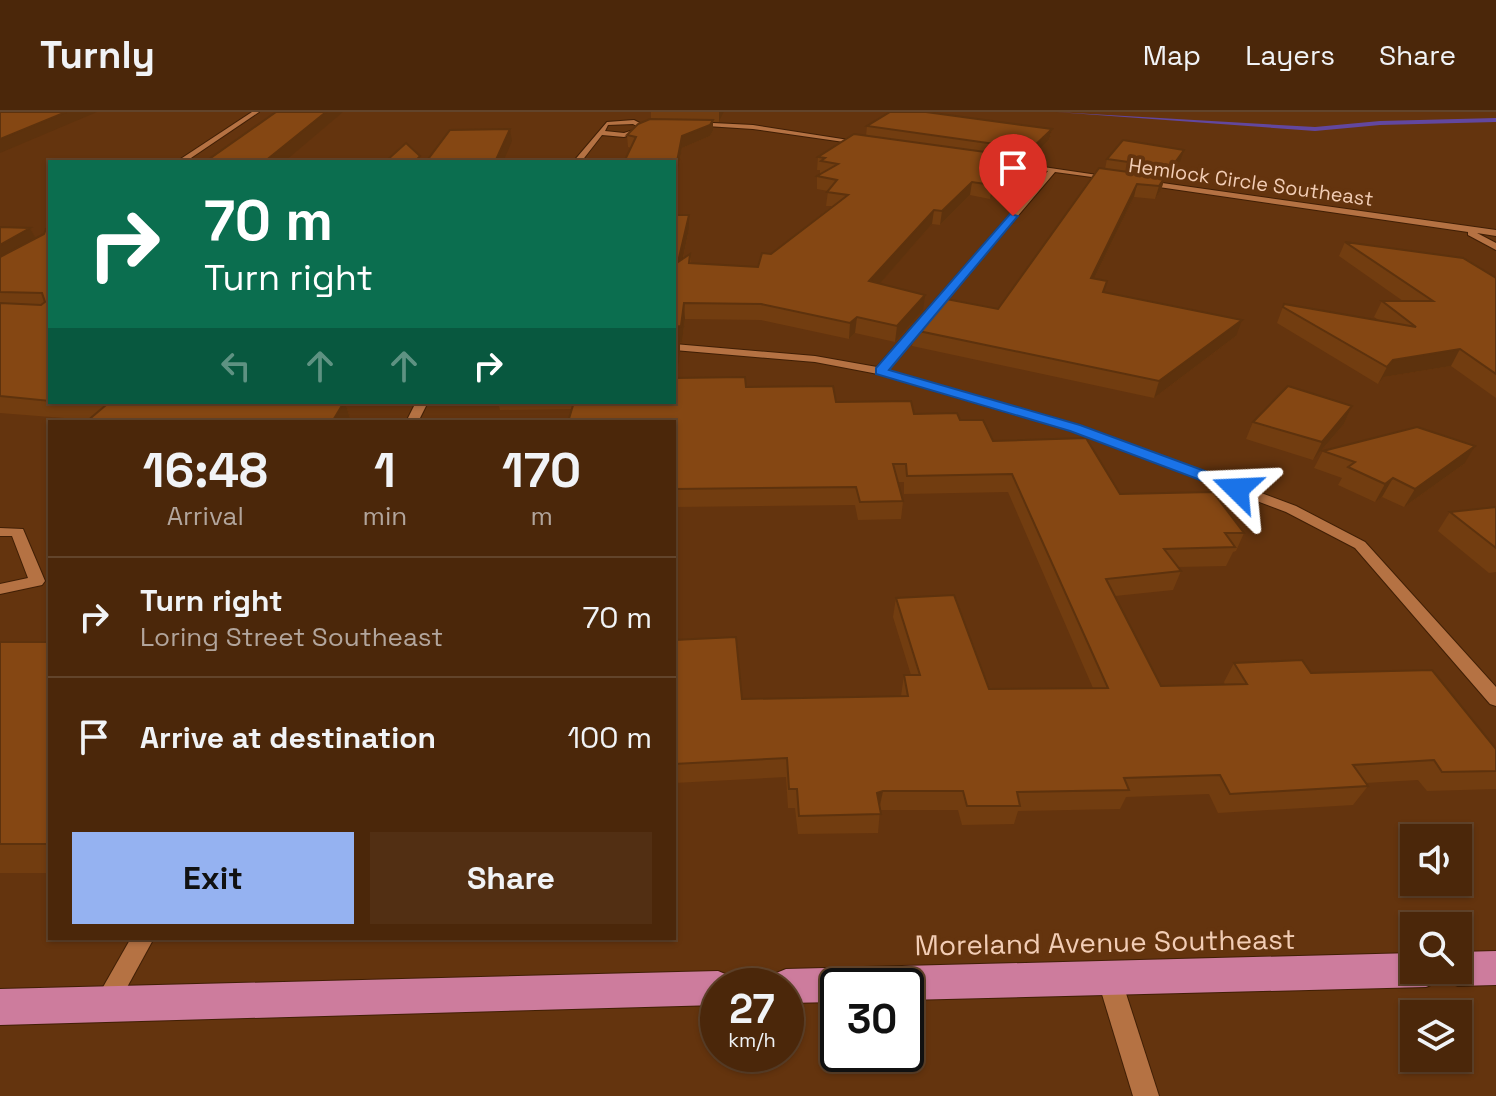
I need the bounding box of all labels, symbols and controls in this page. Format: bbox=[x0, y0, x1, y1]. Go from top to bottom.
text: Turnly bbox=[40, 31, 155, 79]
text: Map bbox=[1143, 37, 1201, 73]
text: Layers bbox=[1245, 37, 1335, 73]
text: Share bbox=[1379, 37, 1456, 73]
pin bbox=[979, 134, 1047, 216]
icon: arrive bbox=[991, 146, 1035, 190]
street label: Hemlock Circle Southeast bbox=[1127, 152, 1375, 212]
text: 70 m bbox=[204, 185, 333, 256]
icon: right bbox=[72, 192, 176, 296]
text: Turn right bbox=[204, 255, 373, 301]
icon: left bbox=[214, 344, 258, 388]
icon: ahead bbox=[298, 344, 342, 388]
icon: ahead bbox=[382, 344, 426, 388]
icon: right bbox=[466, 344, 510, 388]
text: 16:48 bbox=[143, 440, 268, 501]
text: 1 bbox=[374, 440, 396, 501]
text: 170 bbox=[502, 440, 581, 501]
position arrow bbox=[1195, 447, 1279, 531]
text: Arrival bbox=[167, 499, 244, 533]
text: min bbox=[363, 499, 407, 533]
text: m bbox=[530, 499, 553, 533]
text: Turn right bbox=[140, 581, 283, 620]
icon: right bbox=[72, 595, 116, 639]
text: 70 m bbox=[583, 598, 652, 637]
text: Loring Street Southeast bbox=[140, 620, 443, 654]
icon: arrive bbox=[72, 715, 116, 759]
text: Arrive at destination bbox=[140, 718, 436, 757]
text: 100 m bbox=[567, 718, 652, 757]
map controls bbox=[1400, 824, 1472, 1072]
button: sound bbox=[1400, 824, 1472, 896]
button: Exit bbox=[72, 832, 354, 924]
button: Share bbox=[370, 832, 652, 924]
button: search bbox=[1400, 912, 1472, 984]
street label: Moreland Avenue Southeast bbox=[914, 921, 1296, 963]
speed limit sign: 30 bbox=[820, 968, 924, 1072]
text: 27 bbox=[729, 984, 775, 1035]
button: layers bbox=[1400, 1000, 1472, 1072]
text: km/h bbox=[728, 1027, 776, 1053]

